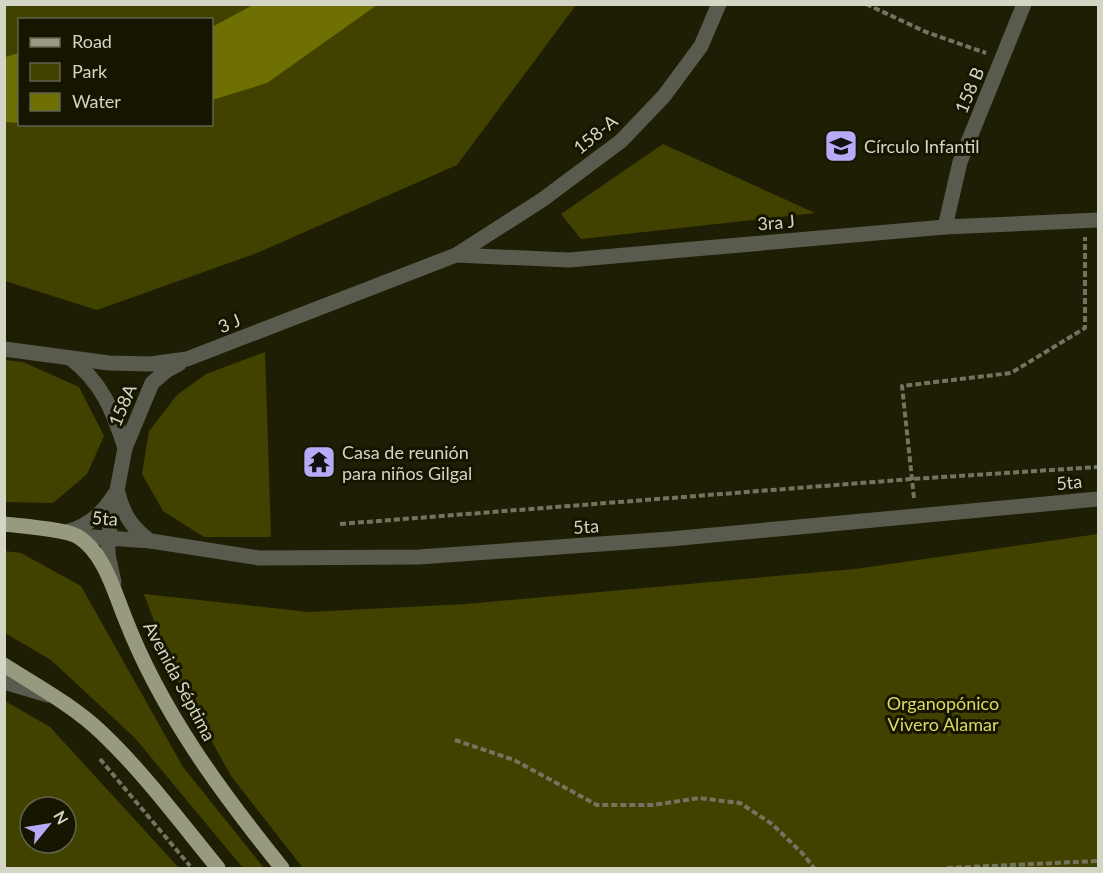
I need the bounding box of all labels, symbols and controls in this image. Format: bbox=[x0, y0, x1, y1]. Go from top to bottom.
legend bbox=[18, 18, 213, 126]
text: Road bbox=[72, 30, 112, 52]
text: Park bbox=[72, 60, 108, 82]
street label: 158 B bbox=[950, 64, 988, 116]
text: Water bbox=[72, 90, 121, 112]
street label: 158-A bbox=[569, 109, 622, 158]
school or university icon: Círculo Infantil bbox=[823, 128, 859, 164]
place label: Círculo Infantil bbox=[864, 135, 979, 157]
street label: 3ra J bbox=[756, 209, 796, 235]
street label: 3 J bbox=[215, 309, 243, 337]
street label: 158A bbox=[103, 380, 141, 429]
place label: Casa de reunión para niños Gilgal bbox=[342, 441, 472, 484]
temple icon: Casa de reunión para niños Gilgal bbox=[301, 444, 337, 480]
street label: 5ta bbox=[1055, 470, 1083, 494]
street label: 5ta bbox=[91, 506, 119, 530]
street label: 5ta bbox=[572, 514, 600, 538]
street label: Avenida Séptima bbox=[139, 618, 221, 744]
park label: Organopónico Vivero Alamar bbox=[887, 692, 999, 735]
north arrow bbox=[18, 795, 78, 855]
text: N bbox=[50, 807, 73, 827]

